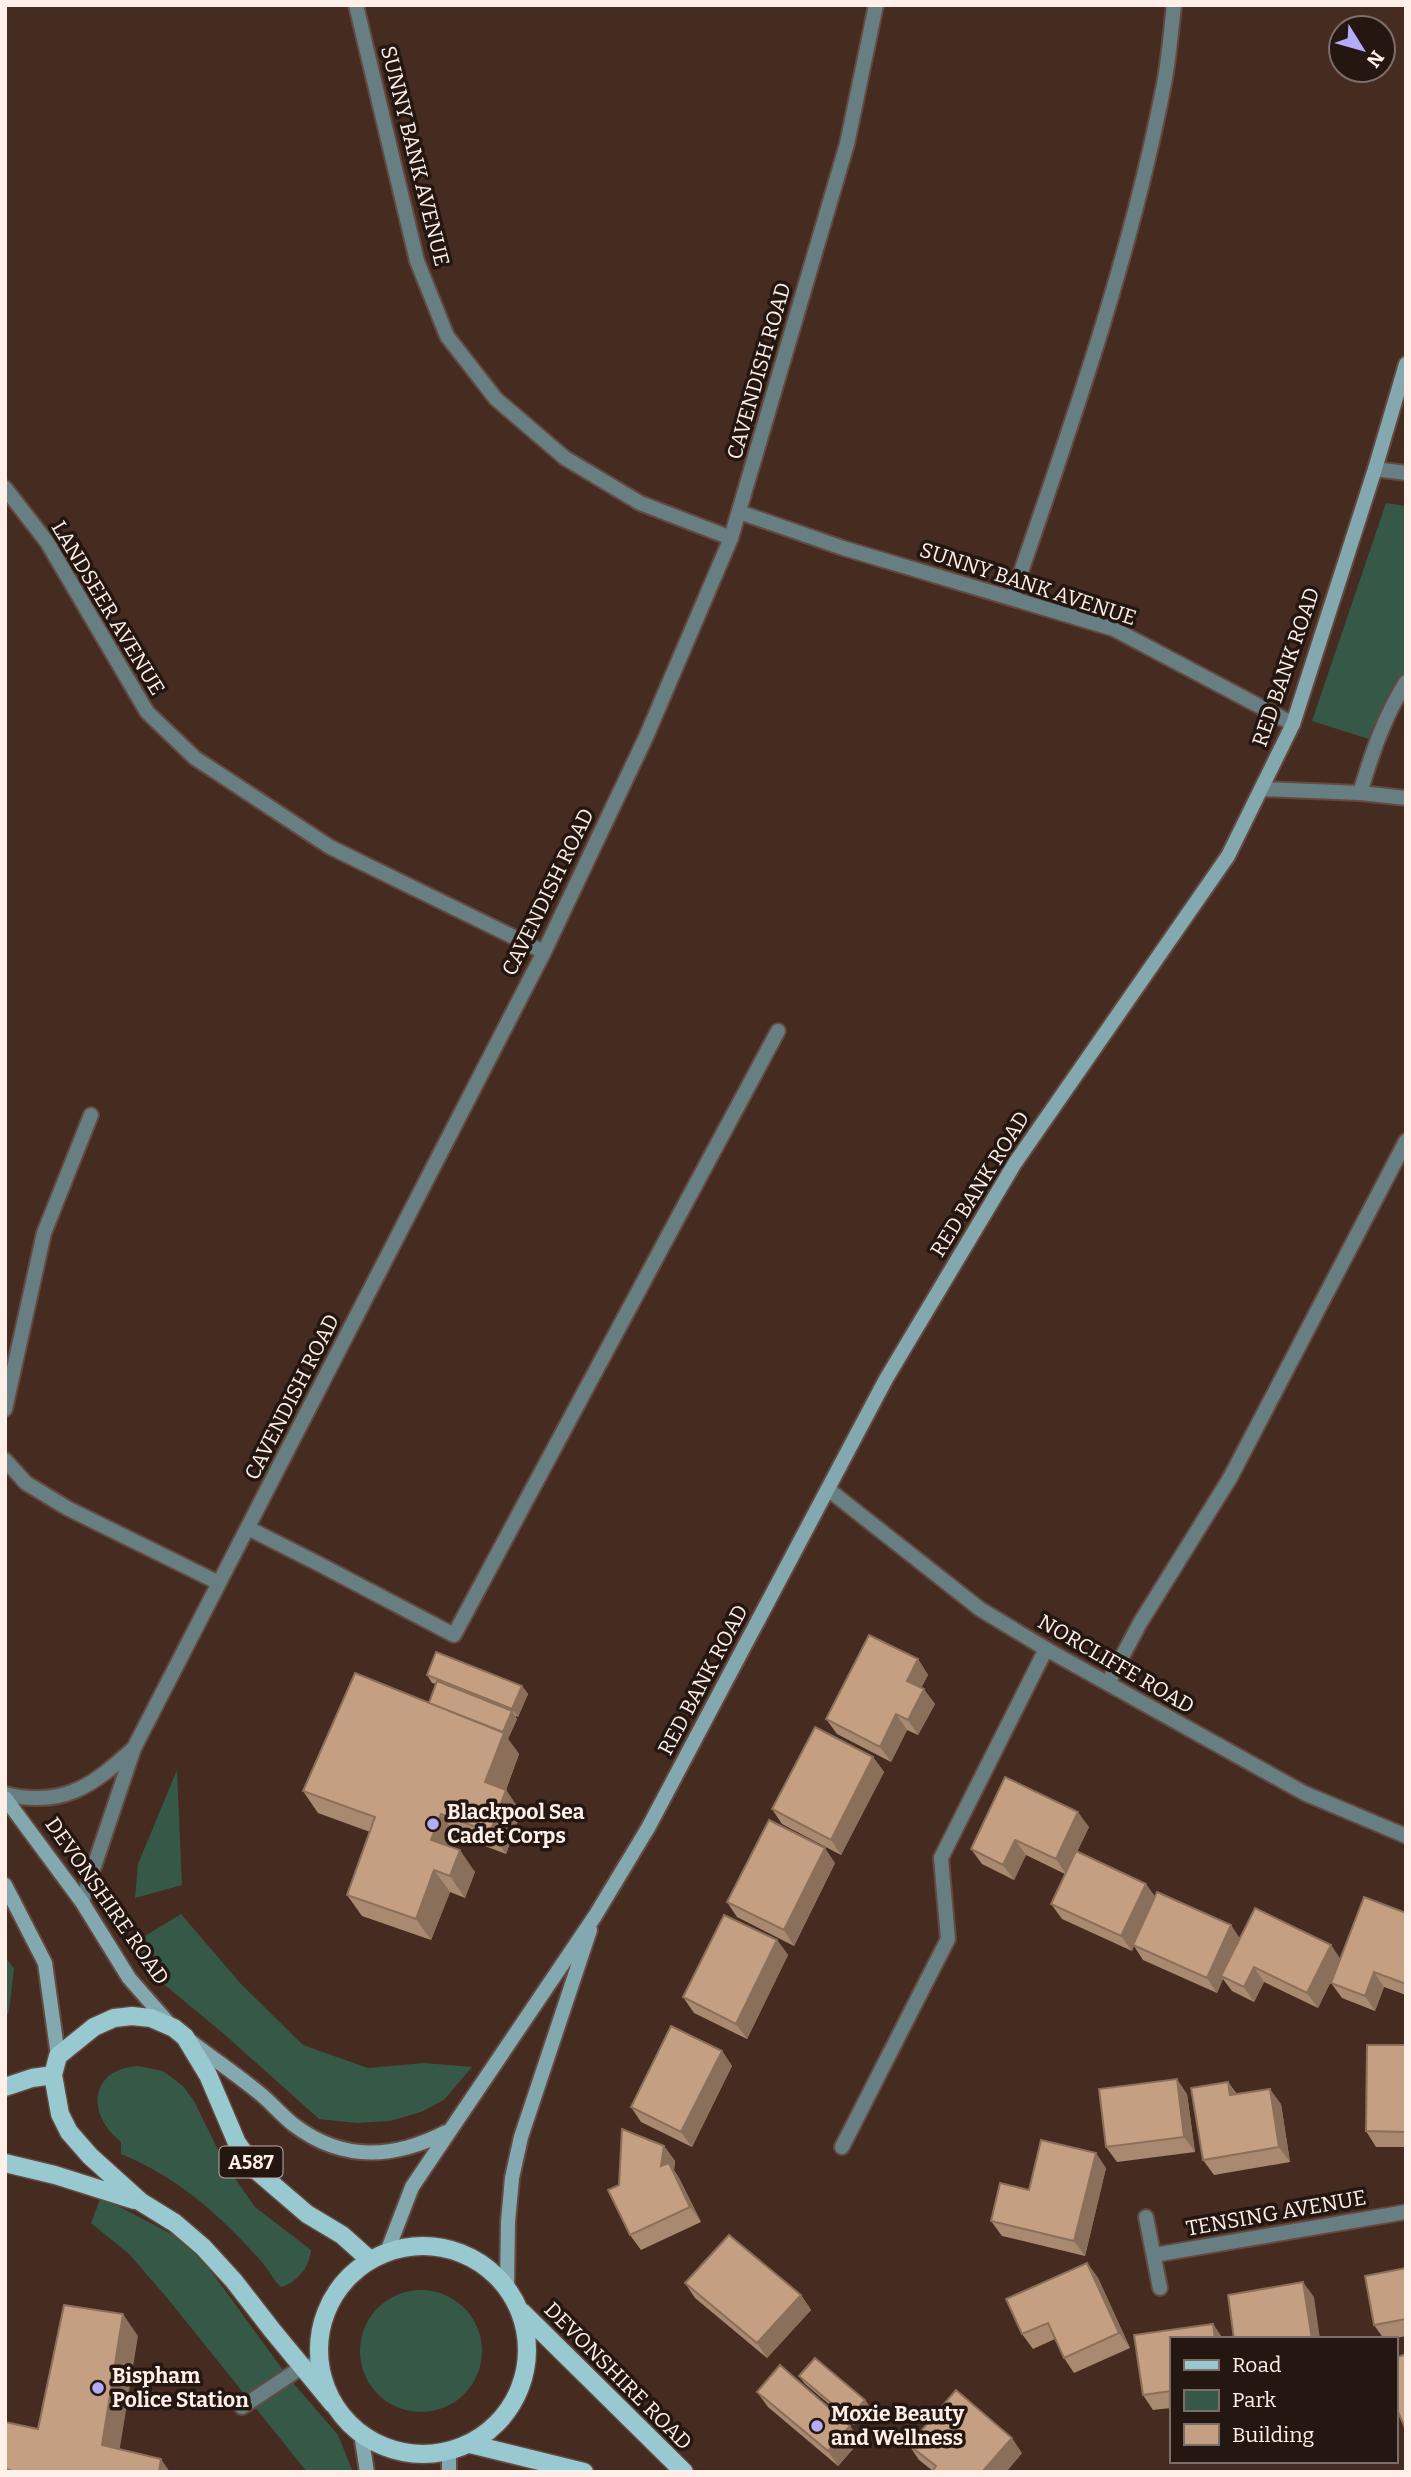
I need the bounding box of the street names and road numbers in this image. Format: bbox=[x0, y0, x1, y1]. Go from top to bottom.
street label: SUNNY BANK AVENUE bbox=[375, 43, 455, 269]
street label: CAVENDISH ROAD bbox=[721, 280, 797, 462]
street label: LANDSEER AVENUE bbox=[46, 516, 170, 700]
street label: SUNNY BANK AVENUE bbox=[916, 537, 1140, 631]
street label: RED BANK ROAD bbox=[1247, 584, 1325, 750]
street label: CAVENDISH ROAD bbox=[496, 804, 600, 980]
street label: RED BANK ROAD bbox=[925, 1106, 1035, 1262]
street label: CAVENDISH ROAD bbox=[239, 1310, 345, 1484]
street label: RED BANK ROAD bbox=[652, 1600, 754, 1760]
street label: NORCLIFFE ROAD bbox=[1033, 1609, 1199, 1719]
street label: DEVONSHIRE ROAD bbox=[39, 1812, 175, 1990]
road number: A587 bbox=[219, 2146, 282, 2178]
street label: TENSING AVENUE bbox=[1184, 2184, 1368, 2242]
street label: DEVONSHIRE ROAD bbox=[539, 2297, 697, 2455]

